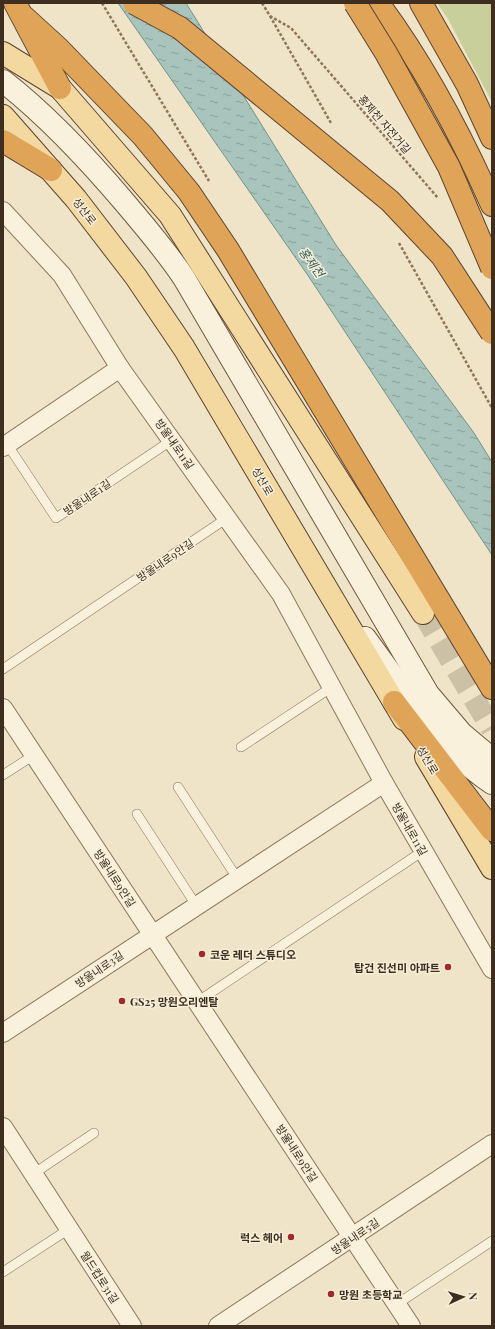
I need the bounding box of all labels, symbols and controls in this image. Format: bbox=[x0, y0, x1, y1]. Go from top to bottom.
street label: 홍제천 자전거길 bbox=[355, 91, 415, 157]
street label: 성산로 bbox=[70, 194, 100, 228]
water label: 홍제천 bbox=[296, 244, 329, 282]
street label: 방울내로11길 bbox=[152, 416, 198, 472]
street label: 성산로 bbox=[249, 464, 277, 498]
street label: 방울내로1길 bbox=[60, 475, 114, 519]
street label: 방울내로9안길 bbox=[133, 535, 197, 585]
street label: 성산로 bbox=[414, 743, 442, 777]
street label: 방울내로11길 bbox=[389, 800, 431, 858]
street label: 방울내로9안길 bbox=[91, 846, 139, 910]
street label: 방울내로3길 bbox=[72, 947, 126, 991]
place label: 코운 레더 스튜디오 bbox=[210, 947, 296, 962]
marker: 코운 레더 스튜디오 bbox=[197, 949, 207, 959]
place label: 탑건 진선미 아파트 bbox=[354, 960, 440, 975]
marker: 탑건 진선미 아파트 bbox=[443, 962, 453, 972]
place label: GS25 망원오리엔탈 bbox=[130, 994, 218, 1009]
marker: GS25 망원오리엔탈 bbox=[117, 996, 127, 1006]
street label: 방울내로9안길 bbox=[273, 1121, 321, 1185]
street label: 방울내로5길 bbox=[328, 1214, 382, 1258]
place label: 럭스 헤어 bbox=[240, 1230, 283, 1245]
marker: 럭스 헤어 bbox=[286, 1232, 296, 1242]
street label: 월드컵로31길 bbox=[77, 1248, 123, 1306]
north arrow bbox=[443, 1277, 483, 1317]
place label: 망원 초등학교 bbox=[339, 1287, 402, 1302]
marker: 망원 초등학교 bbox=[326, 1289, 336, 1299]
text: N bbox=[466, 1292, 481, 1301]

